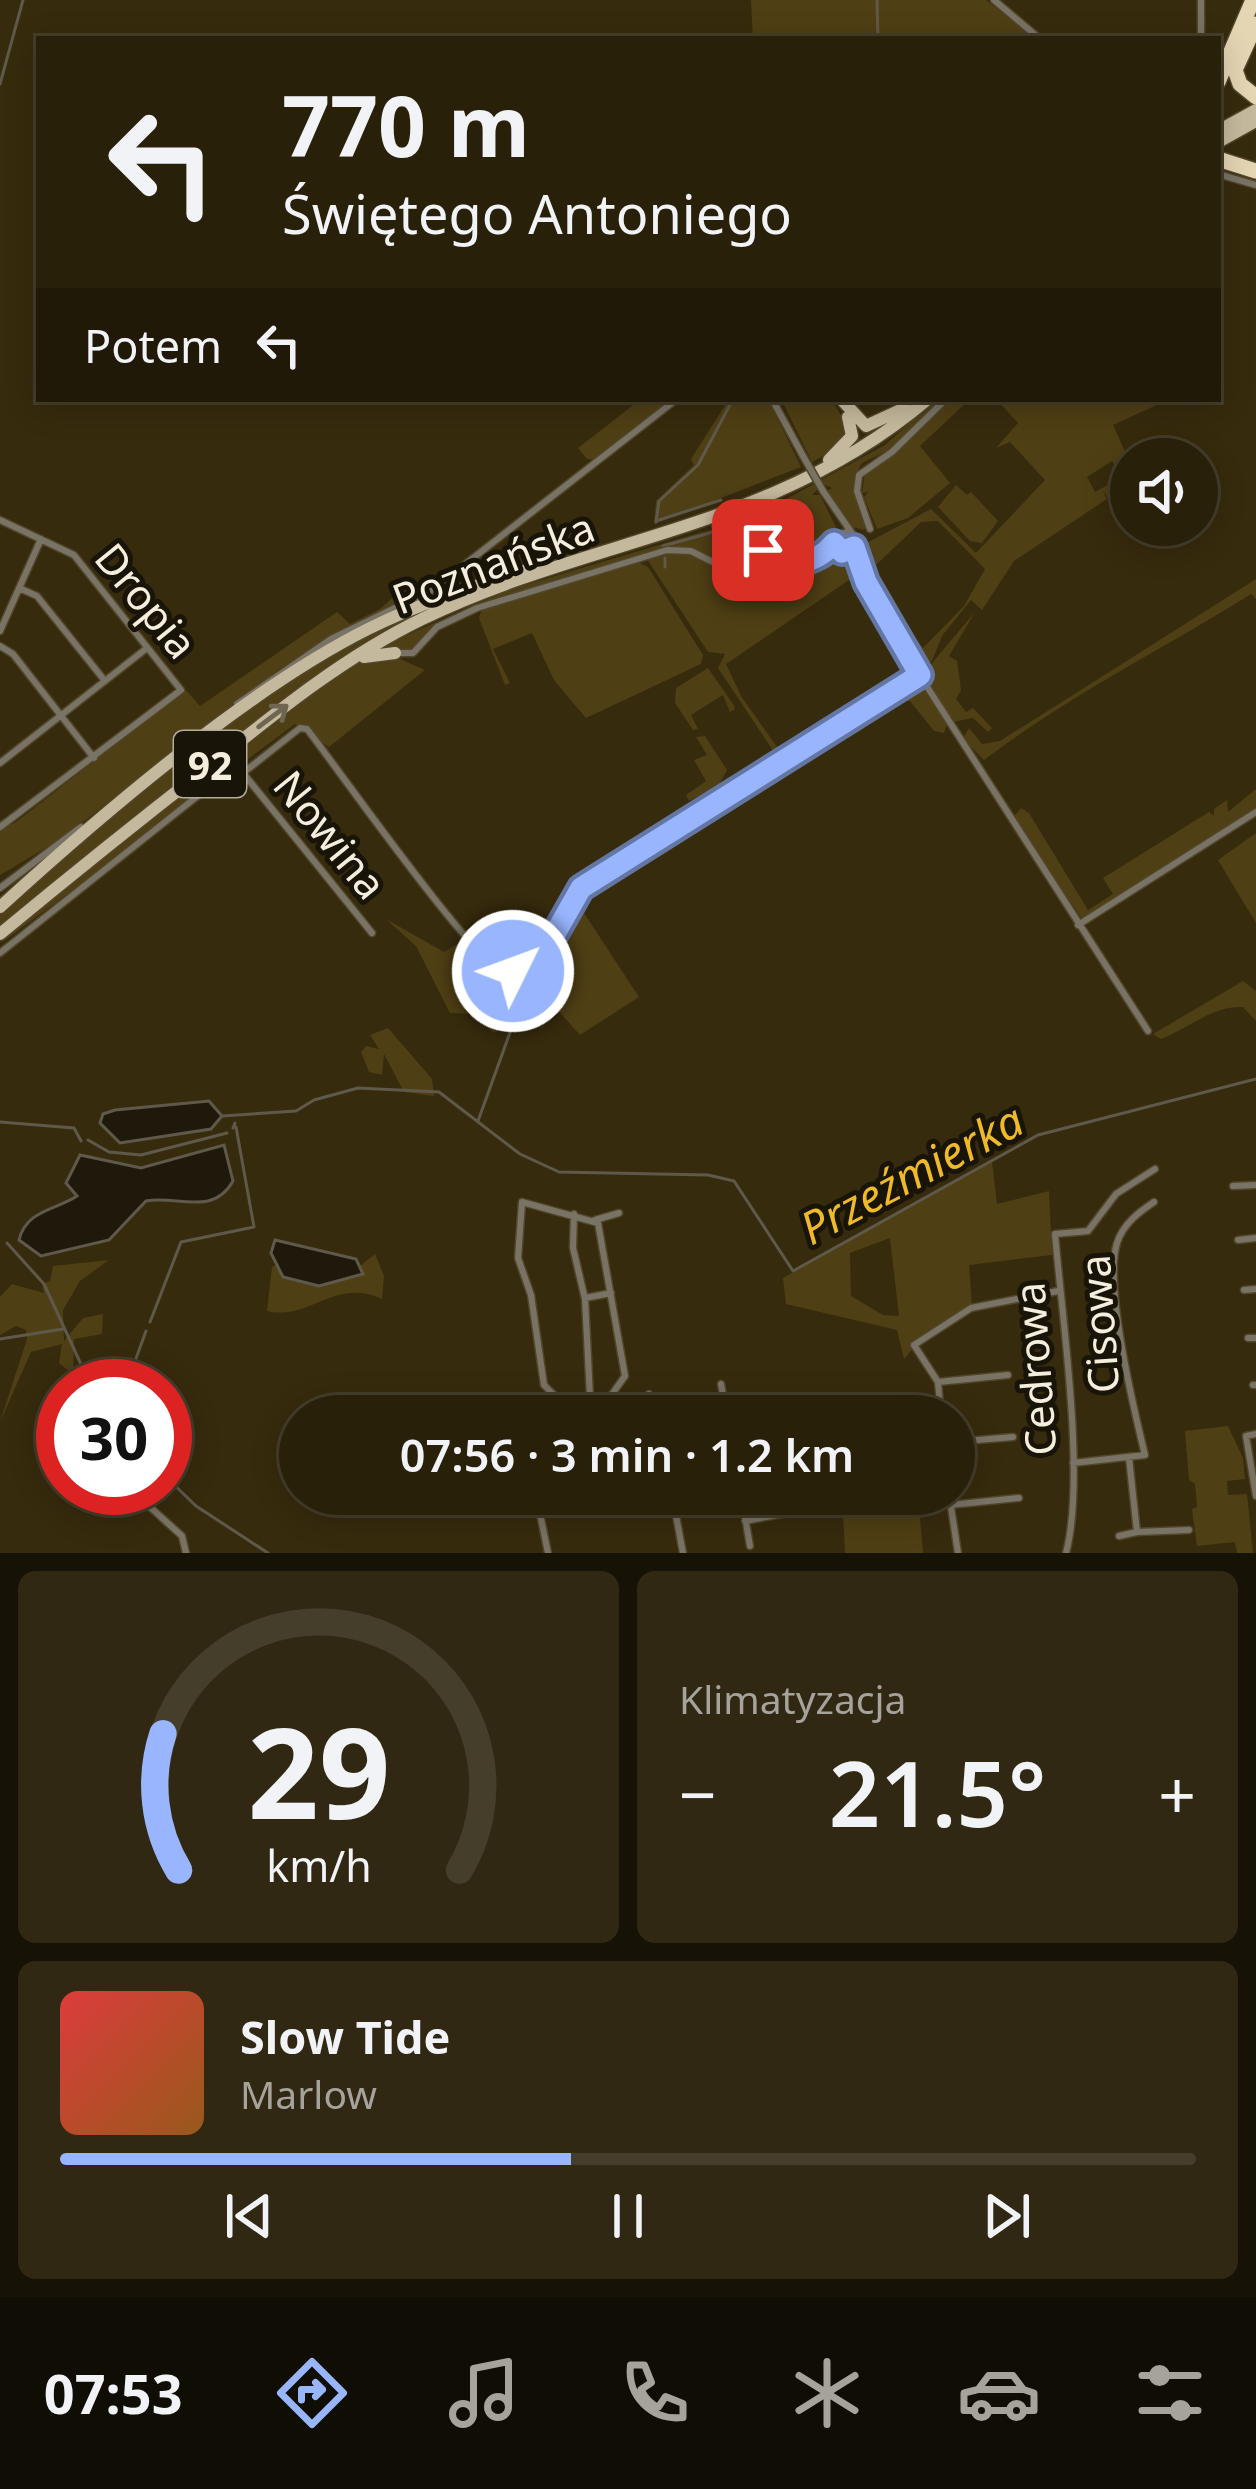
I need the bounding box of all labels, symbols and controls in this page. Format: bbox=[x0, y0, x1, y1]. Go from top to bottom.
text: 770 m bbox=[282, 67, 530, 182]
icon: left bbox=[84, 84, 240, 240]
text: Świętego Antoniego bbox=[282, 176, 792, 250]
icon: left bbox=[246, 312, 312, 378]
text: Potem bbox=[84, 315, 222, 376]
map controls bbox=[1110, 438, 1218, 546]
button: sound bbox=[1110, 438, 1218, 546]
street label: Poznańska bbox=[384, 497, 602, 627]
pin bbox=[712, 499, 814, 601]
icon: arrive bbox=[730, 517, 796, 583]
street label: Dropia bbox=[83, 530, 211, 670]
one-way arrow bbox=[256, 703, 288, 730]
road number: 92 bbox=[174, 731, 246, 797]
street label: Nowina bbox=[262, 758, 400, 910]
position arrow bbox=[450, 908, 576, 1034]
water label: Przeźmierka bbox=[789, 1089, 1033, 1257]
street label: Cisowa bbox=[1065, 1253, 1131, 1395]
street label: Cedrowa bbox=[1000, 1280, 1068, 1458]
speed limit sign: 30 bbox=[36, 1359, 192, 1515]
text: 07:56 · 3 min · 1.2 km bbox=[400, 1424, 854, 1485]
text: Klimatyzacja bbox=[679, 1672, 906, 1725]
text: 29 bbox=[247, 1686, 390, 1856]
text: 21.5° bbox=[829, 1731, 1046, 1853]
text: − bbox=[679, 1748, 717, 1838]
text: + bbox=[1158, 1748, 1196, 1838]
text: km/h bbox=[266, 1836, 371, 1895]
text: Slow Tide bbox=[240, 2006, 450, 2067]
text: Marlow bbox=[240, 2067, 377, 2120]
icon: previous bbox=[216, 2183, 282, 2249]
icon: pause bbox=[595, 2183, 661, 2249]
icon: next bbox=[974, 2183, 1040, 2249]
icon: directions bbox=[270, 2351, 354, 2435]
icon: music bbox=[442, 2351, 526, 2435]
icon: phone bbox=[613, 2351, 697, 2435]
icon: climate bbox=[785, 2351, 869, 2435]
icon: car bbox=[957, 2351, 1041, 2435]
icon: filters bbox=[1128, 2351, 1212, 2435]
text: 07:53 bbox=[44, 2356, 183, 2430]

